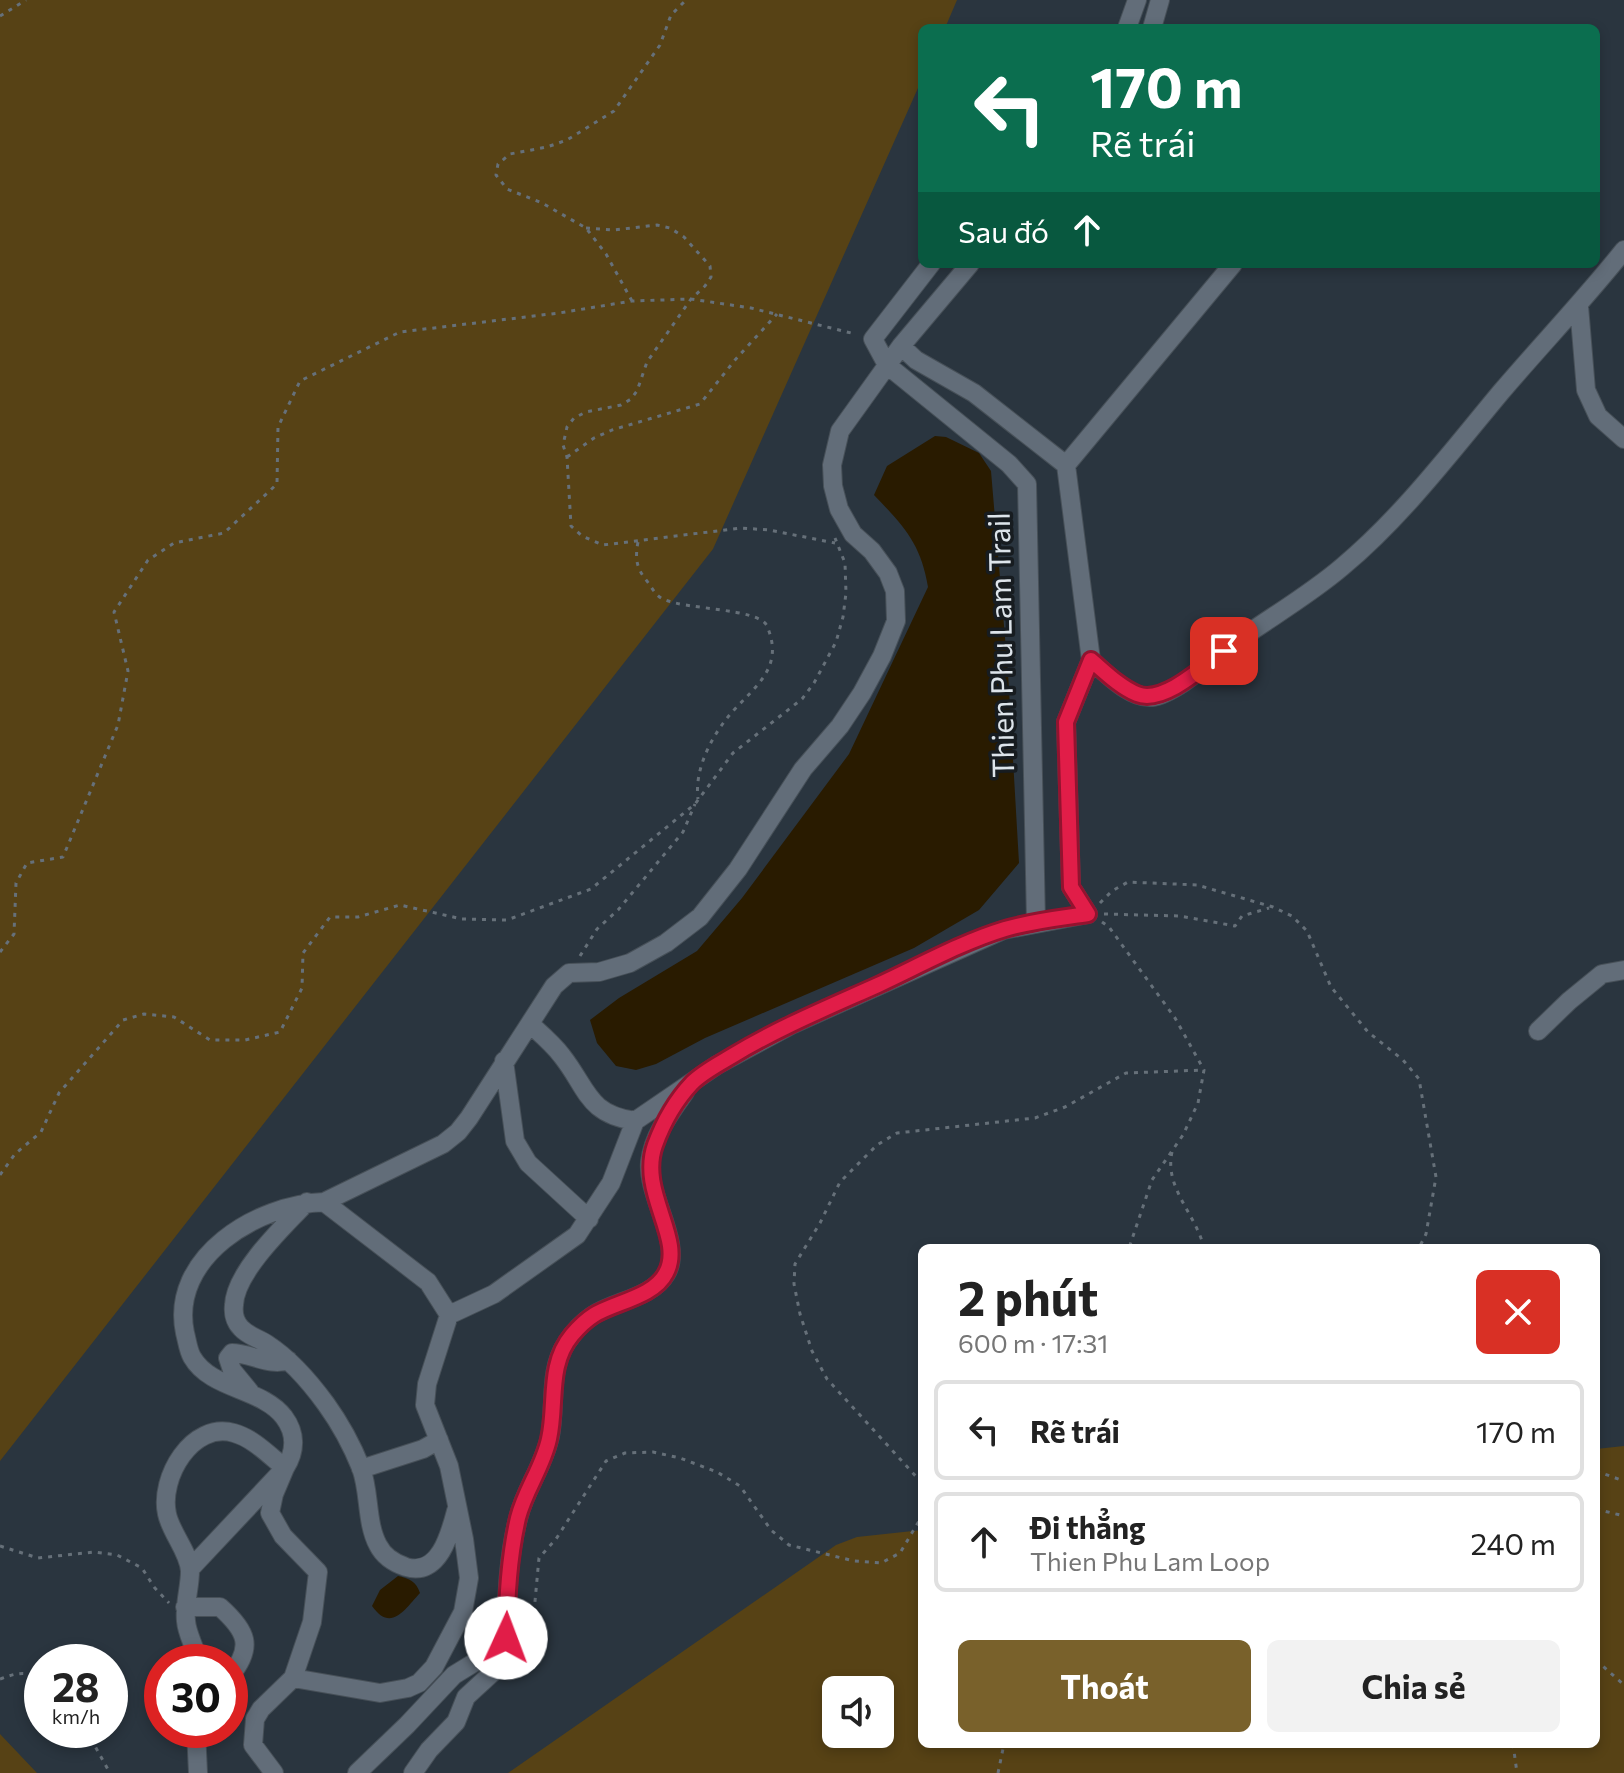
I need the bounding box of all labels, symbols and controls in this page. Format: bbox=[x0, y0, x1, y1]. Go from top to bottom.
text: 170 m bbox=[1090, 51, 1243, 120]
icon: left bbox=[958, 56, 1062, 160]
text: Rẽ trái bbox=[1090, 120, 1196, 164]
icon: ahead bbox=[1065, 208, 1109, 252]
text: Sau đó bbox=[958, 212, 1049, 249]
street label: Thien Phu Lam Trail bbox=[979, 512, 1020, 778]
pin bbox=[1190, 617, 1258, 685]
icon: arrive bbox=[1202, 629, 1246, 673]
text: 2 phút bbox=[958, 1267, 1098, 1326]
button: close bbox=[1476, 1270, 1560, 1354]
text: 600 m · 17:31 bbox=[958, 1327, 1108, 1358]
icon: left bbox=[962, 1408, 1006, 1452]
text: Rẽ trái bbox=[1030, 1412, 1120, 1449]
text: 170 m bbox=[1476, 1412, 1556, 1449]
text: Đi thẳng bbox=[1030, 1508, 1146, 1545]
icon: ahead bbox=[962, 1520, 1006, 1564]
text: 240 m bbox=[1470, 1524, 1556, 1561]
text: Thien Phu Lam Loop bbox=[1030, 1545, 1270, 1576]
position arrow bbox=[464, 1596, 548, 1680]
button: Thoát bbox=[958, 1640, 1251, 1732]
button: Chia sẻ bbox=[1267, 1640, 1560, 1732]
speed limit sign: 30 bbox=[144, 1644, 248, 1748]
text: 28 bbox=[52, 1661, 100, 1710]
map controls bbox=[822, 1676, 894, 1748]
button: sound bbox=[822, 1676, 894, 1748]
text: km/h bbox=[52, 1704, 100, 1728]

